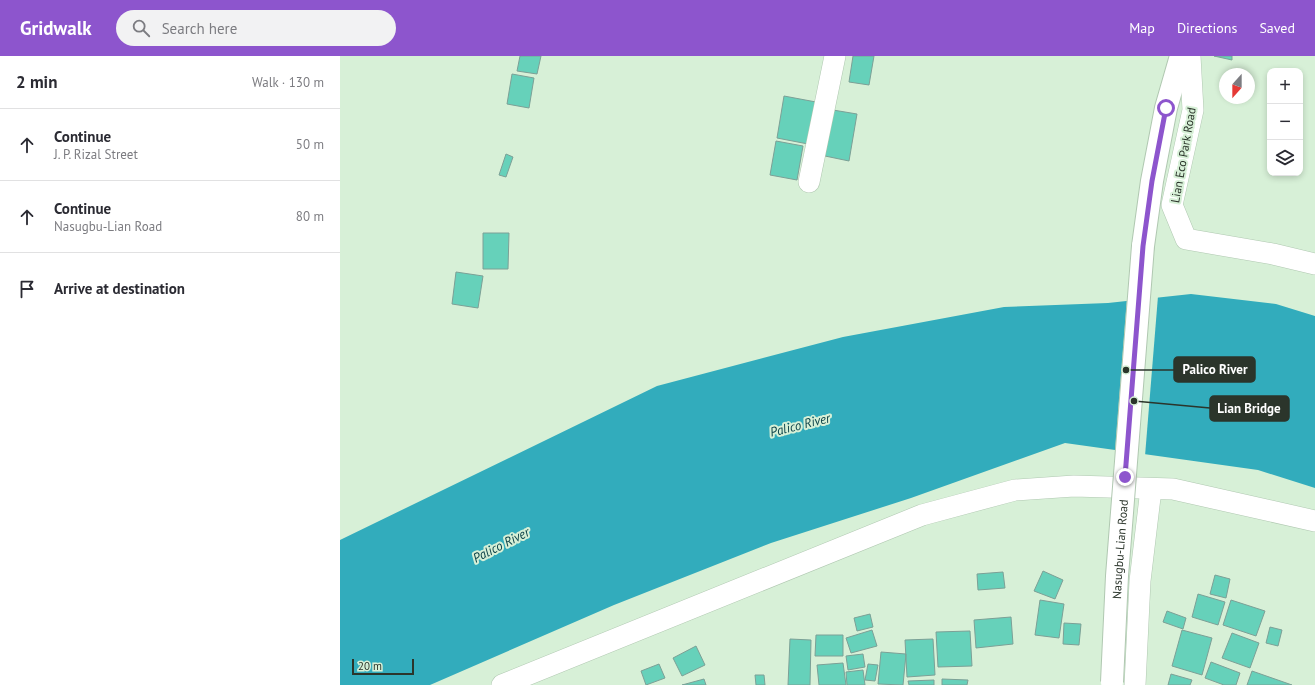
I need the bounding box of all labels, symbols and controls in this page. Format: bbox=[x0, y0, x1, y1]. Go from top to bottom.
search box bbox=[116, 10, 396, 46]
text: Gridwalk bbox=[20, 16, 92, 40]
icon: search bbox=[130, 17, 152, 39]
text: Search here bbox=[162, 19, 237, 38]
text: Map bbox=[1129, 19, 1155, 37]
text: Directions bbox=[1177, 19, 1237, 37]
text: Saved bbox=[1259, 19, 1295, 37]
north arrow bbox=[1219, 68, 1255, 104]
map controls bbox=[1267, 68, 1303, 176]
button: + bbox=[1267, 68, 1303, 104]
text: 2 min bbox=[16, 71, 57, 93]
text: Walk · 130 m bbox=[252, 74, 324, 91]
route start bbox=[1157, 99, 1175, 117]
button: − bbox=[1267, 104, 1303, 140]
street label: Lian Eco Park Road bbox=[1167, 106, 1199, 204]
text: Continue bbox=[54, 127, 111, 146]
icon: ahead bbox=[16, 134, 38, 156]
text: 50 m bbox=[296, 136, 324, 153]
button: layers bbox=[1267, 140, 1303, 176]
text: J. P. Rizal Street bbox=[54, 146, 138, 163]
text: Continue bbox=[54, 199, 111, 218]
icon: ahead bbox=[16, 206, 38, 228]
text: 80 m bbox=[296, 208, 324, 225]
text: Nasugbu-Lian Road bbox=[54, 218, 162, 235]
icon: arrive bbox=[16, 278, 38, 300]
text: Arrive at destination bbox=[54, 279, 185, 298]
callout: Palico River bbox=[1174, 357, 1255, 382]
text: Palico River bbox=[1182, 361, 1248, 378]
callout: Lian Bridge bbox=[1210, 396, 1289, 421]
text: Lian Bridge bbox=[1217, 400, 1281, 417]
water label: Palico River bbox=[768, 409, 833, 441]
route end bbox=[1116, 468, 1134, 486]
street label: Nasugbu-Lian Road bbox=[1108, 499, 1131, 599]
water label: Palico River bbox=[470, 523, 533, 567]
scale bar bbox=[352, 657, 414, 676]
text: 20 m bbox=[358, 659, 382, 673]

